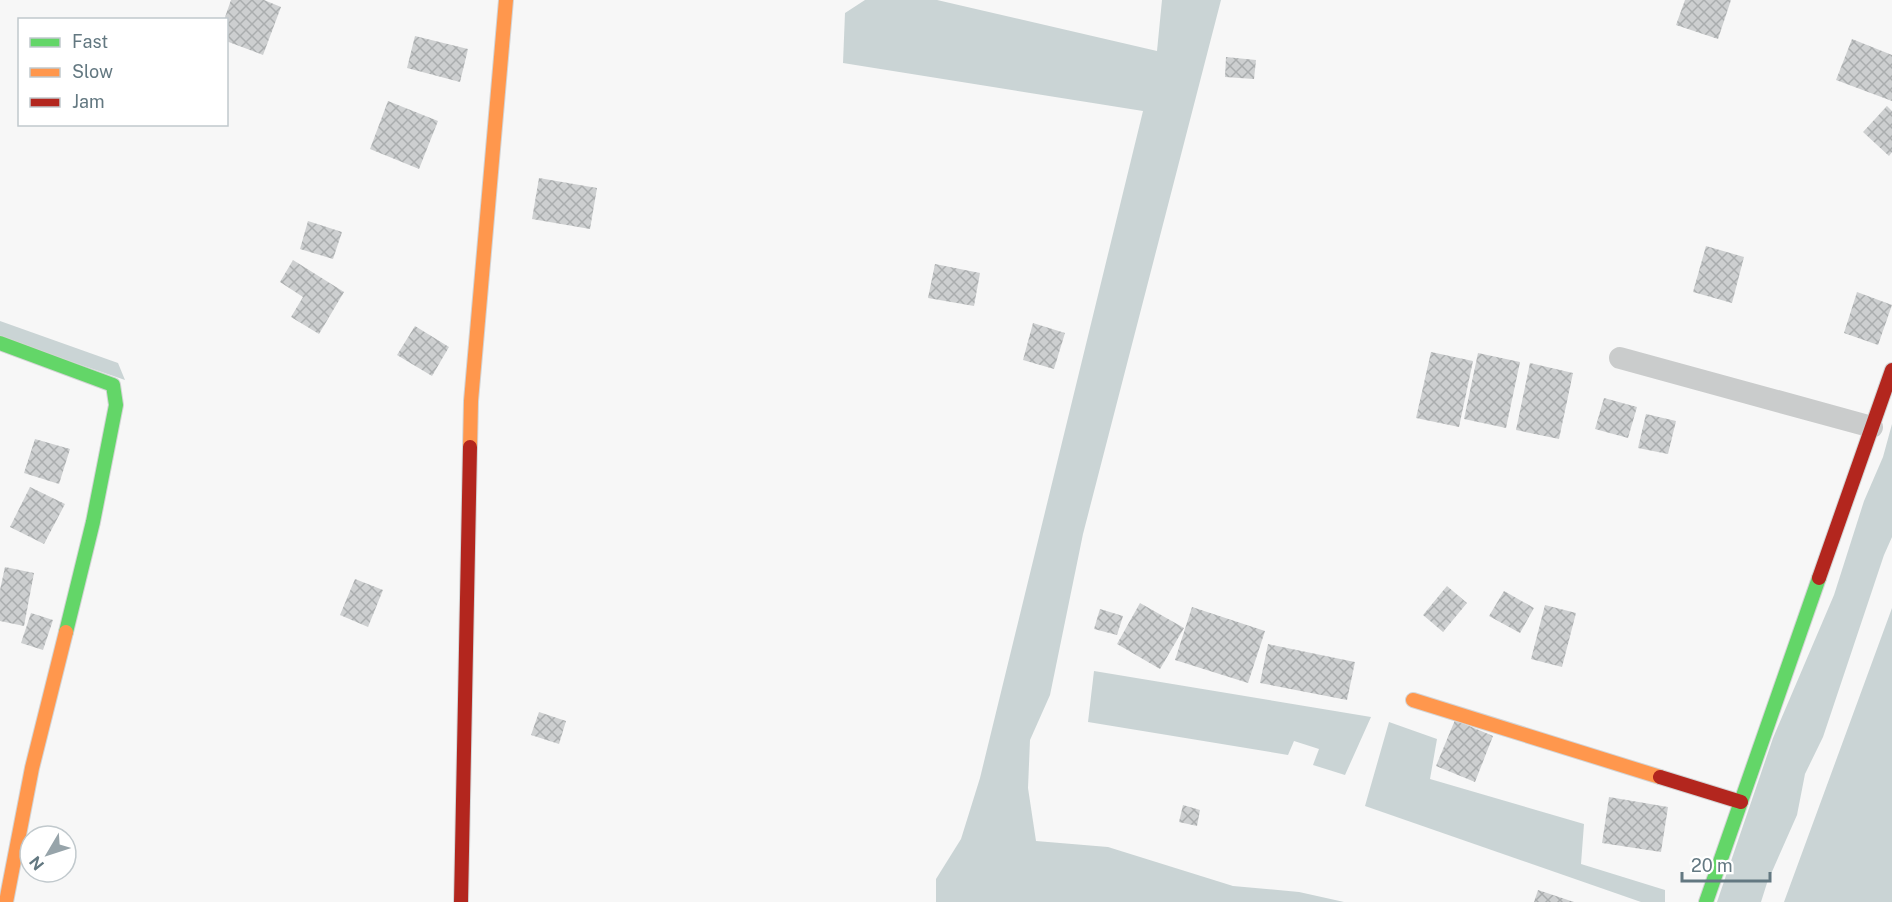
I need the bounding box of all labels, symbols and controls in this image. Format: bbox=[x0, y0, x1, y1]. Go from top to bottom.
legend bbox=[18, 18, 228, 126]
text: Fast bbox=[72, 31, 108, 52]
text: Slow bbox=[72, 61, 113, 82]
text: Jam bbox=[72, 91, 105, 112]
north arrow bbox=[18, 824, 78, 884]
scale bar bbox=[1682, 845, 1770, 883]
text: N bbox=[25, 852, 48, 874]
text: 20 m bbox=[1691, 855, 1733, 876]

